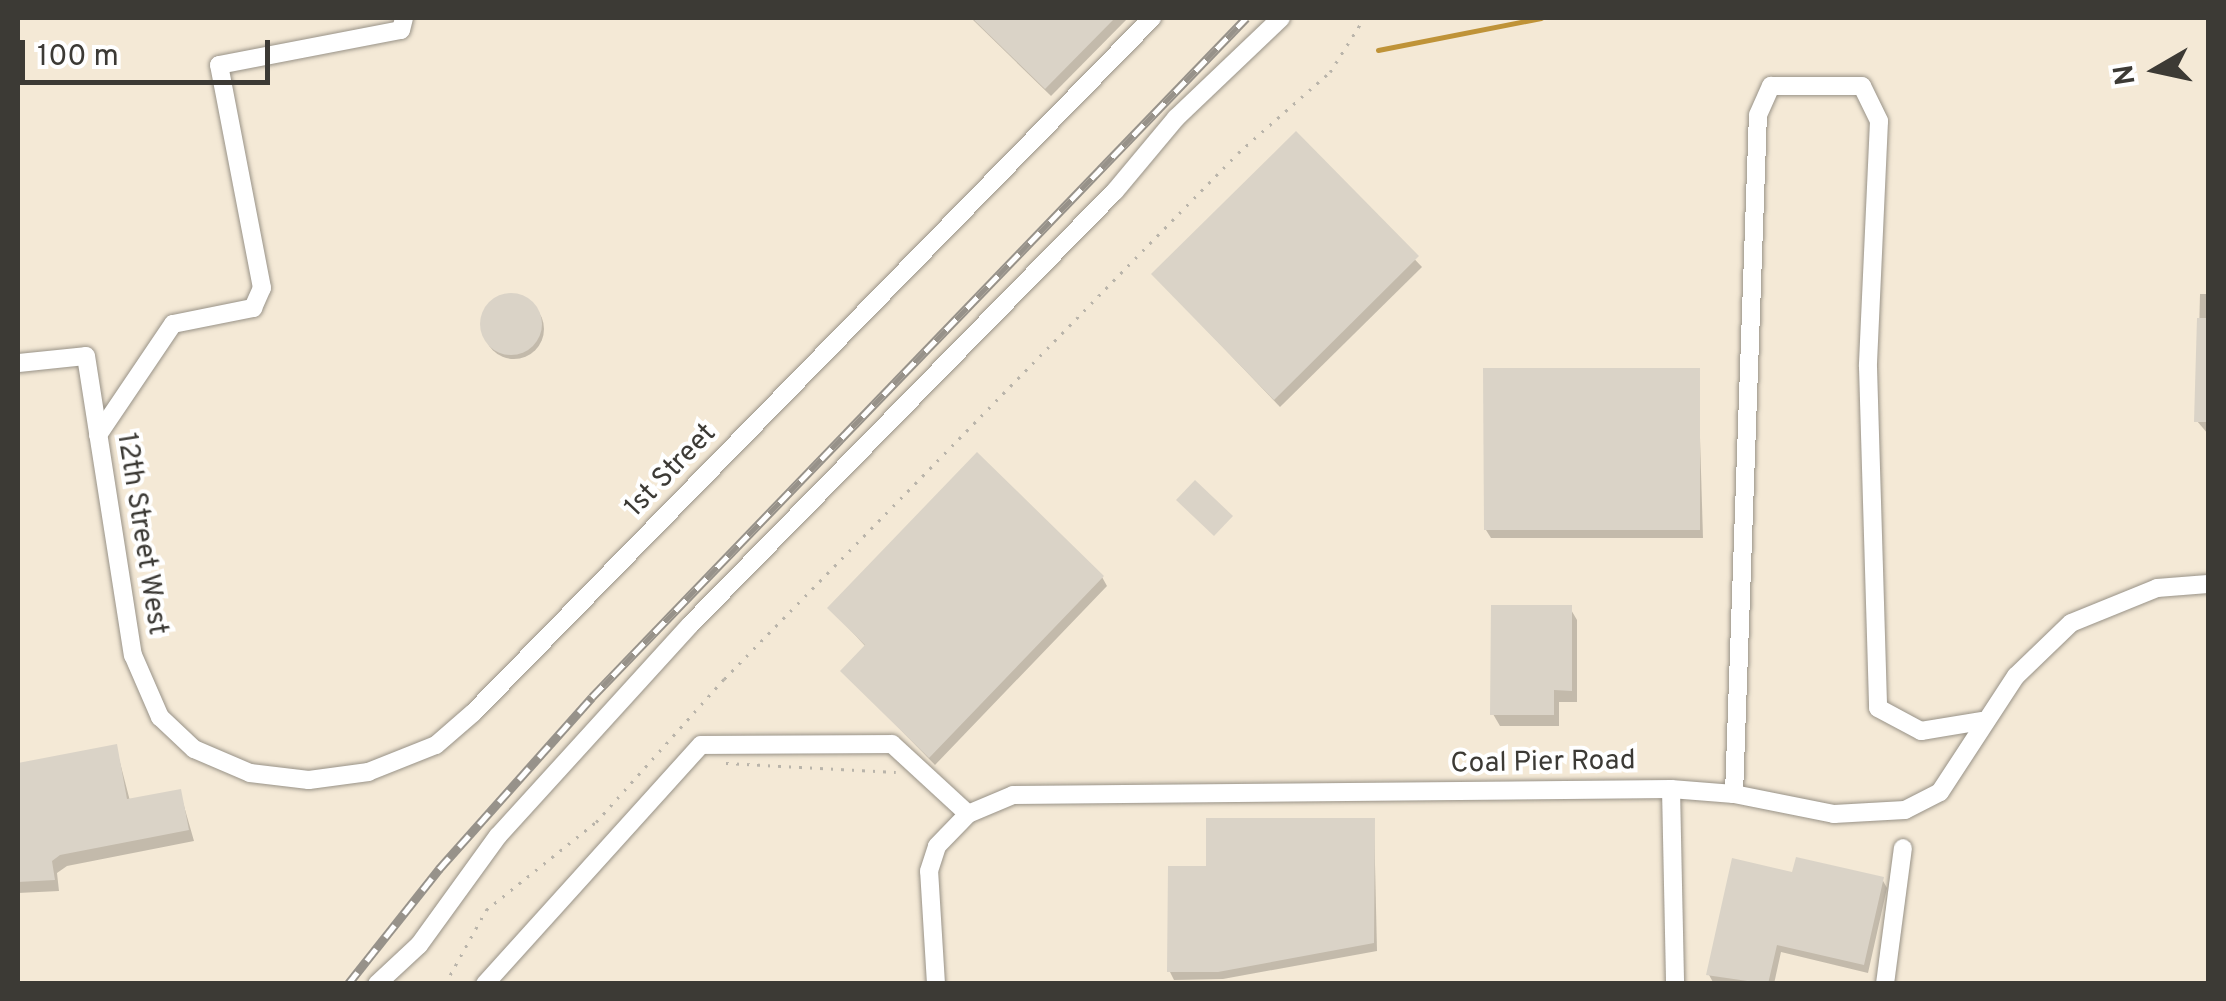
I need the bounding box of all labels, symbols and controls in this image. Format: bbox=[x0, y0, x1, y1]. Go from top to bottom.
scale bar bbox=[25, 20, 275, 82]
north arrow bbox=[2106, 20, 2206, 120]
text: 100 m bbox=[37, 39, 119, 76]
text: N bbox=[2107, 62, 2146, 87]
street label: 1st Street bbox=[618, 417, 724, 525]
street label: 12th Street West bbox=[108, 430, 174, 638]
street label: Coal Pier Road bbox=[1450, 745, 1636, 781]

